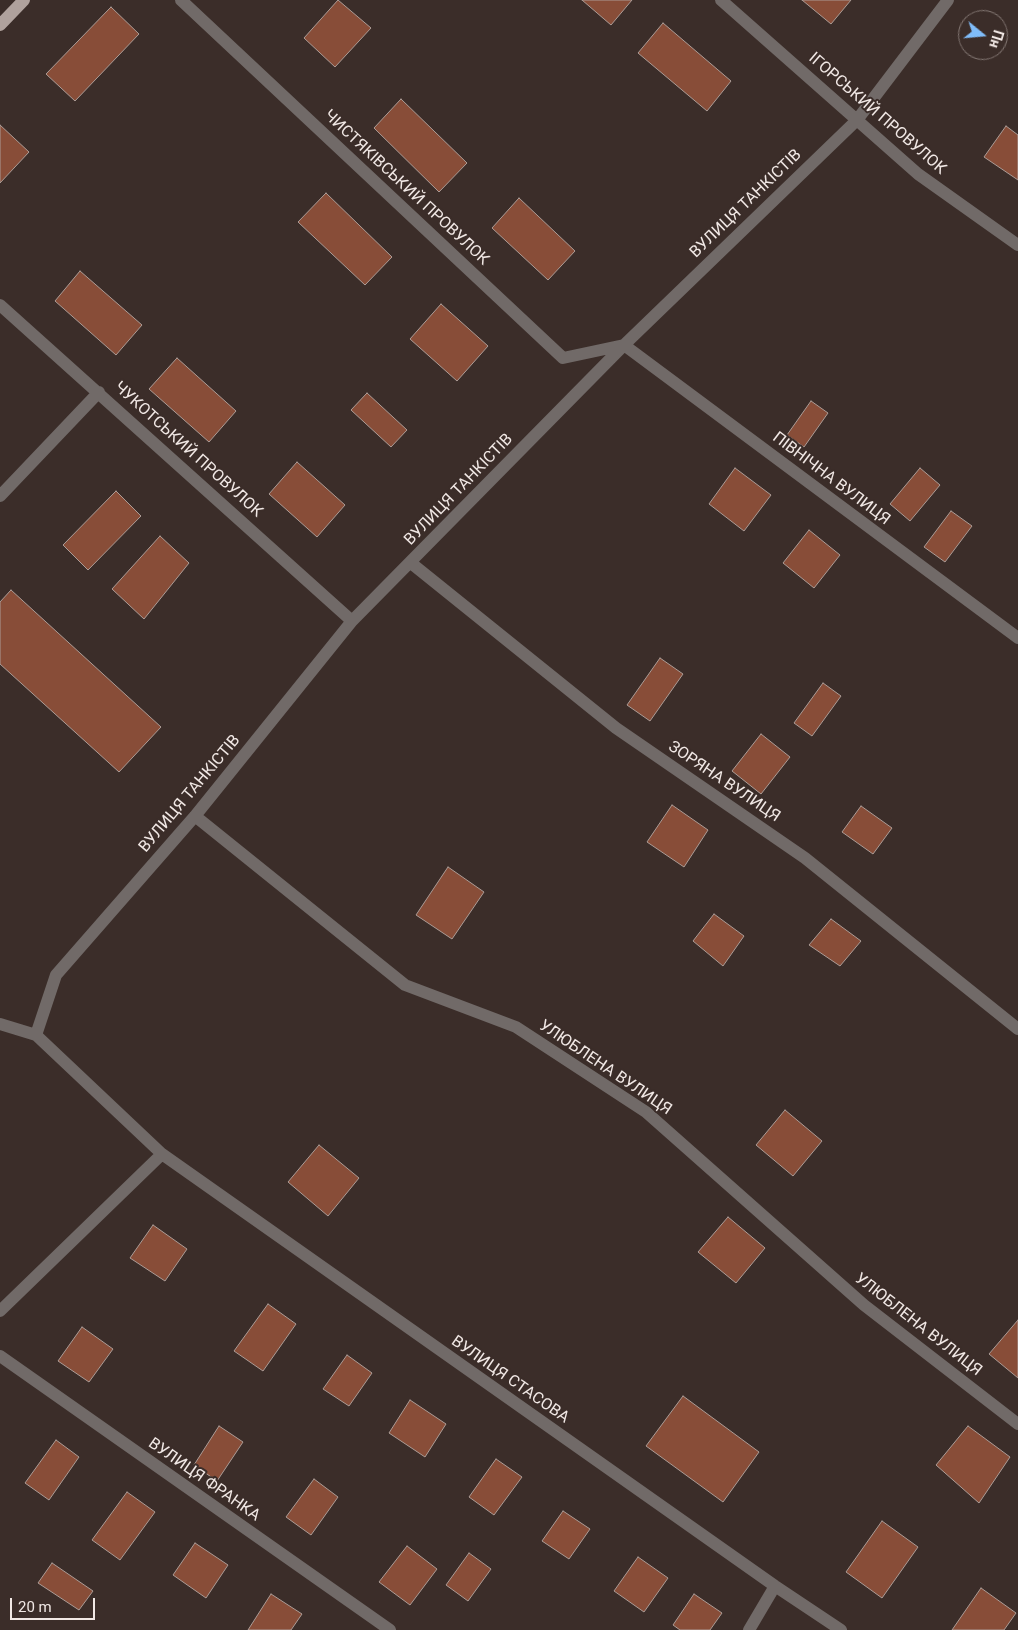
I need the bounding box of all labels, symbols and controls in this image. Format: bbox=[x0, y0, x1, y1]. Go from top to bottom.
north arrow bbox=[958, 10, 1008, 60]
text: Пн bbox=[986, 28, 1007, 50]
street label: ІГОРСЬКИЙ ПРОВУЛОК bbox=[804, 49, 950, 179]
street label: ЧИСТЯКІВСЬКИЙ ПРОВУЛОК bbox=[319, 106, 493, 270]
street label: ВУЛИЦЯ ТАНКІСТІВ bbox=[686, 146, 806, 262]
street label: ЧУКОТСЬКИЙ ПРОВУЛОК bbox=[110, 378, 266, 522]
street label: ПІВНІЧНА ВУЛИЦЯ bbox=[768, 429, 894, 529]
street label: ВУЛИЦЯ ТАНКІСТІВ bbox=[401, 430, 517, 550]
street label: ВУЛИЦЯ ТАНКІСТІВ bbox=[135, 731, 245, 857]
street label: ЗОРЯНА ВУЛИЦЯ bbox=[664, 737, 784, 827]
street label: УЛЮБЛЕНА ВУЛИЦЯ bbox=[535, 1016, 675, 1120]
street label: УЛЮБЛЕНА ВУЛИЦЯ bbox=[851, 1269, 985, 1381]
street label: ВУЛИЦЯ СТАСОВА bbox=[447, 1332, 573, 1428]
street label: ВУЛИЦЯ ФРАНКА bbox=[144, 1434, 264, 1526]
scale bar bbox=[12, 1588, 98, 1620]
text: 20 m bbox=[18, 1598, 52, 1616]

